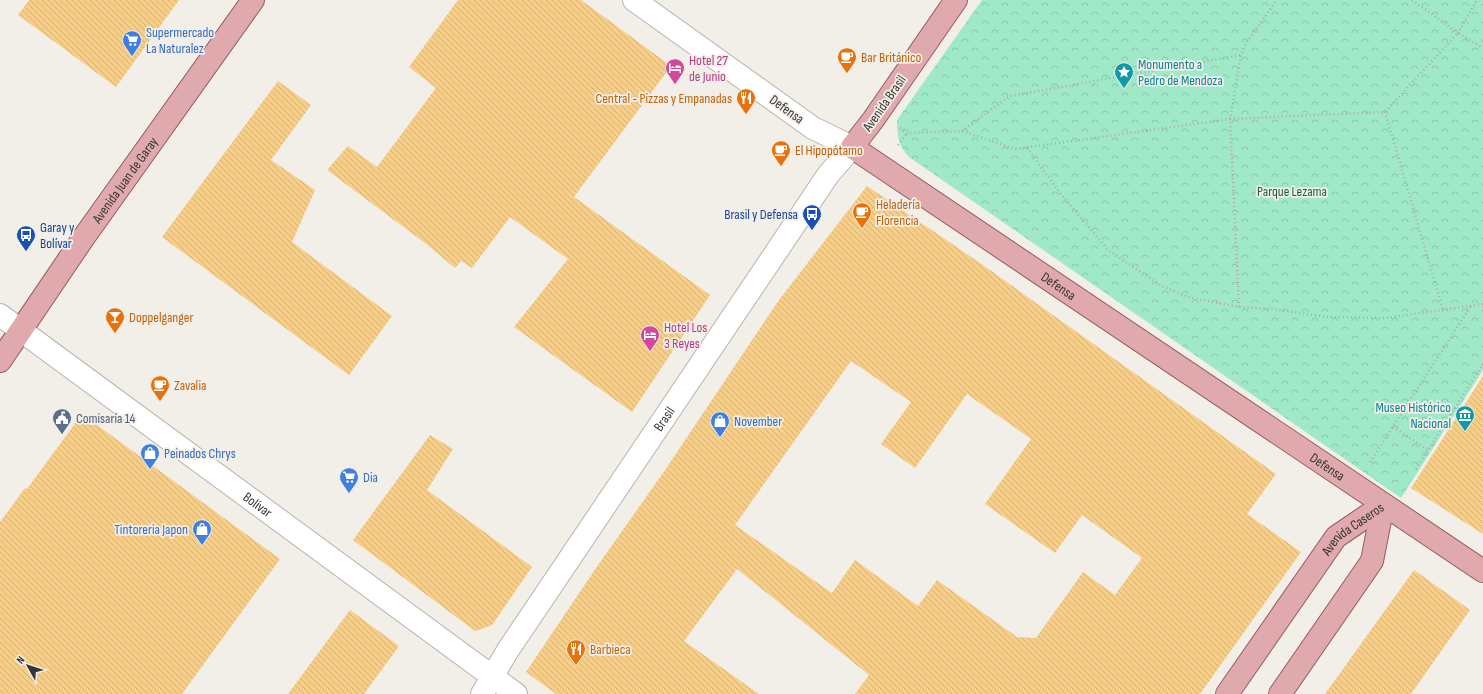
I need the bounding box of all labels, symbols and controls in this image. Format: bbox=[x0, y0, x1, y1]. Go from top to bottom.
place label: Supermercado La Naturalez bbox=[146, 24, 214, 57]
supermarket icon: Supermercado La Naturalez bbox=[121, 29, 143, 57]
cafe icon: Bar Británico bbox=[836, 46, 858, 74]
place label: Bar Británico bbox=[861, 49, 921, 66]
place label: Hotel 27 de Junio bbox=[689, 52, 728, 85]
place label: Monumento a Pedro de Mendoza bbox=[1138, 56, 1223, 89]
hotel icon: Hotel 27 de Junio bbox=[664, 57, 686, 85]
place icon: Monumento a Pedro de Mendoza bbox=[1113, 61, 1135, 89]
street label: Avenida Brasil bbox=[858, 72, 910, 135]
restaurant icon: Central - Pizzas y Empanadas bbox=[735, 87, 757, 115]
place label: Central - Pizzas y Empanadas bbox=[596, 90, 732, 107]
street label: Defensa bbox=[766, 91, 807, 128]
street label: Avenida Juan de Garay bbox=[88, 133, 162, 227]
cafe icon: El Hipopótamo bbox=[770, 139, 792, 167]
place label: El Hipopótamo bbox=[795, 142, 863, 159]
park label: Parque Lezama bbox=[1257, 183, 1327, 200]
place label: Heladería Florencia bbox=[876, 196, 920, 229]
cafe icon: Heladería Florencia bbox=[851, 201, 873, 229]
bus stop icon: Brasil y Defensa bbox=[801, 203, 823, 231]
place label: Brasil y Defensa bbox=[724, 206, 798, 223]
place label: Garay y Bolívar bbox=[40, 219, 75, 252]
bus stop icon: Garay y Bolívar bbox=[15, 224, 37, 252]
street label: Defensa bbox=[1038, 268, 1079, 304]
bar icon: Doppelganger bbox=[104, 306, 126, 334]
place label: Doppelganger bbox=[129, 309, 193, 326]
place label: Hotel Los 3 Reyes bbox=[664, 319, 707, 352]
hotel icon: Hotel Los 3 Reyes bbox=[639, 324, 661, 352]
cafe icon: Zavalia bbox=[149, 374, 171, 402]
place label: Zavalia bbox=[174, 377, 206, 394]
place label: Museo Histórico Nacional bbox=[1375, 399, 1451, 432]
street label: Brasil bbox=[650, 404, 678, 434]
museum icon: Museo Histórico Nacional bbox=[1454, 404, 1476, 432]
public building icon: Comisaría 14 bbox=[51, 407, 73, 435]
place label: Comisaría 14 bbox=[76, 410, 136, 427]
shop icon: November bbox=[709, 410, 731, 438]
place label: November bbox=[734, 413, 782, 430]
shop icon: Peinados Chrys bbox=[139, 442, 161, 470]
place label: Peinados Chrys bbox=[164, 445, 236, 462]
street label: Defensa bbox=[1307, 449, 1348, 485]
supermarket icon: Dia bbox=[338, 466, 360, 494]
place label: Dia bbox=[363, 469, 378, 486]
street label: Bolívar bbox=[240, 489, 275, 521]
street label: Avenida Caseros bbox=[1317, 499, 1387, 560]
shop icon: Tintoreria Japon bbox=[191, 518, 213, 546]
place label: Tintoreria Japon bbox=[114, 521, 188, 538]
restaurant icon: Barbieca bbox=[565, 638, 587, 666]
place label: Barbieca bbox=[590, 641, 631, 658]
north arrow bbox=[8, 646, 48, 686]
text: N bbox=[14, 654, 28, 666]

